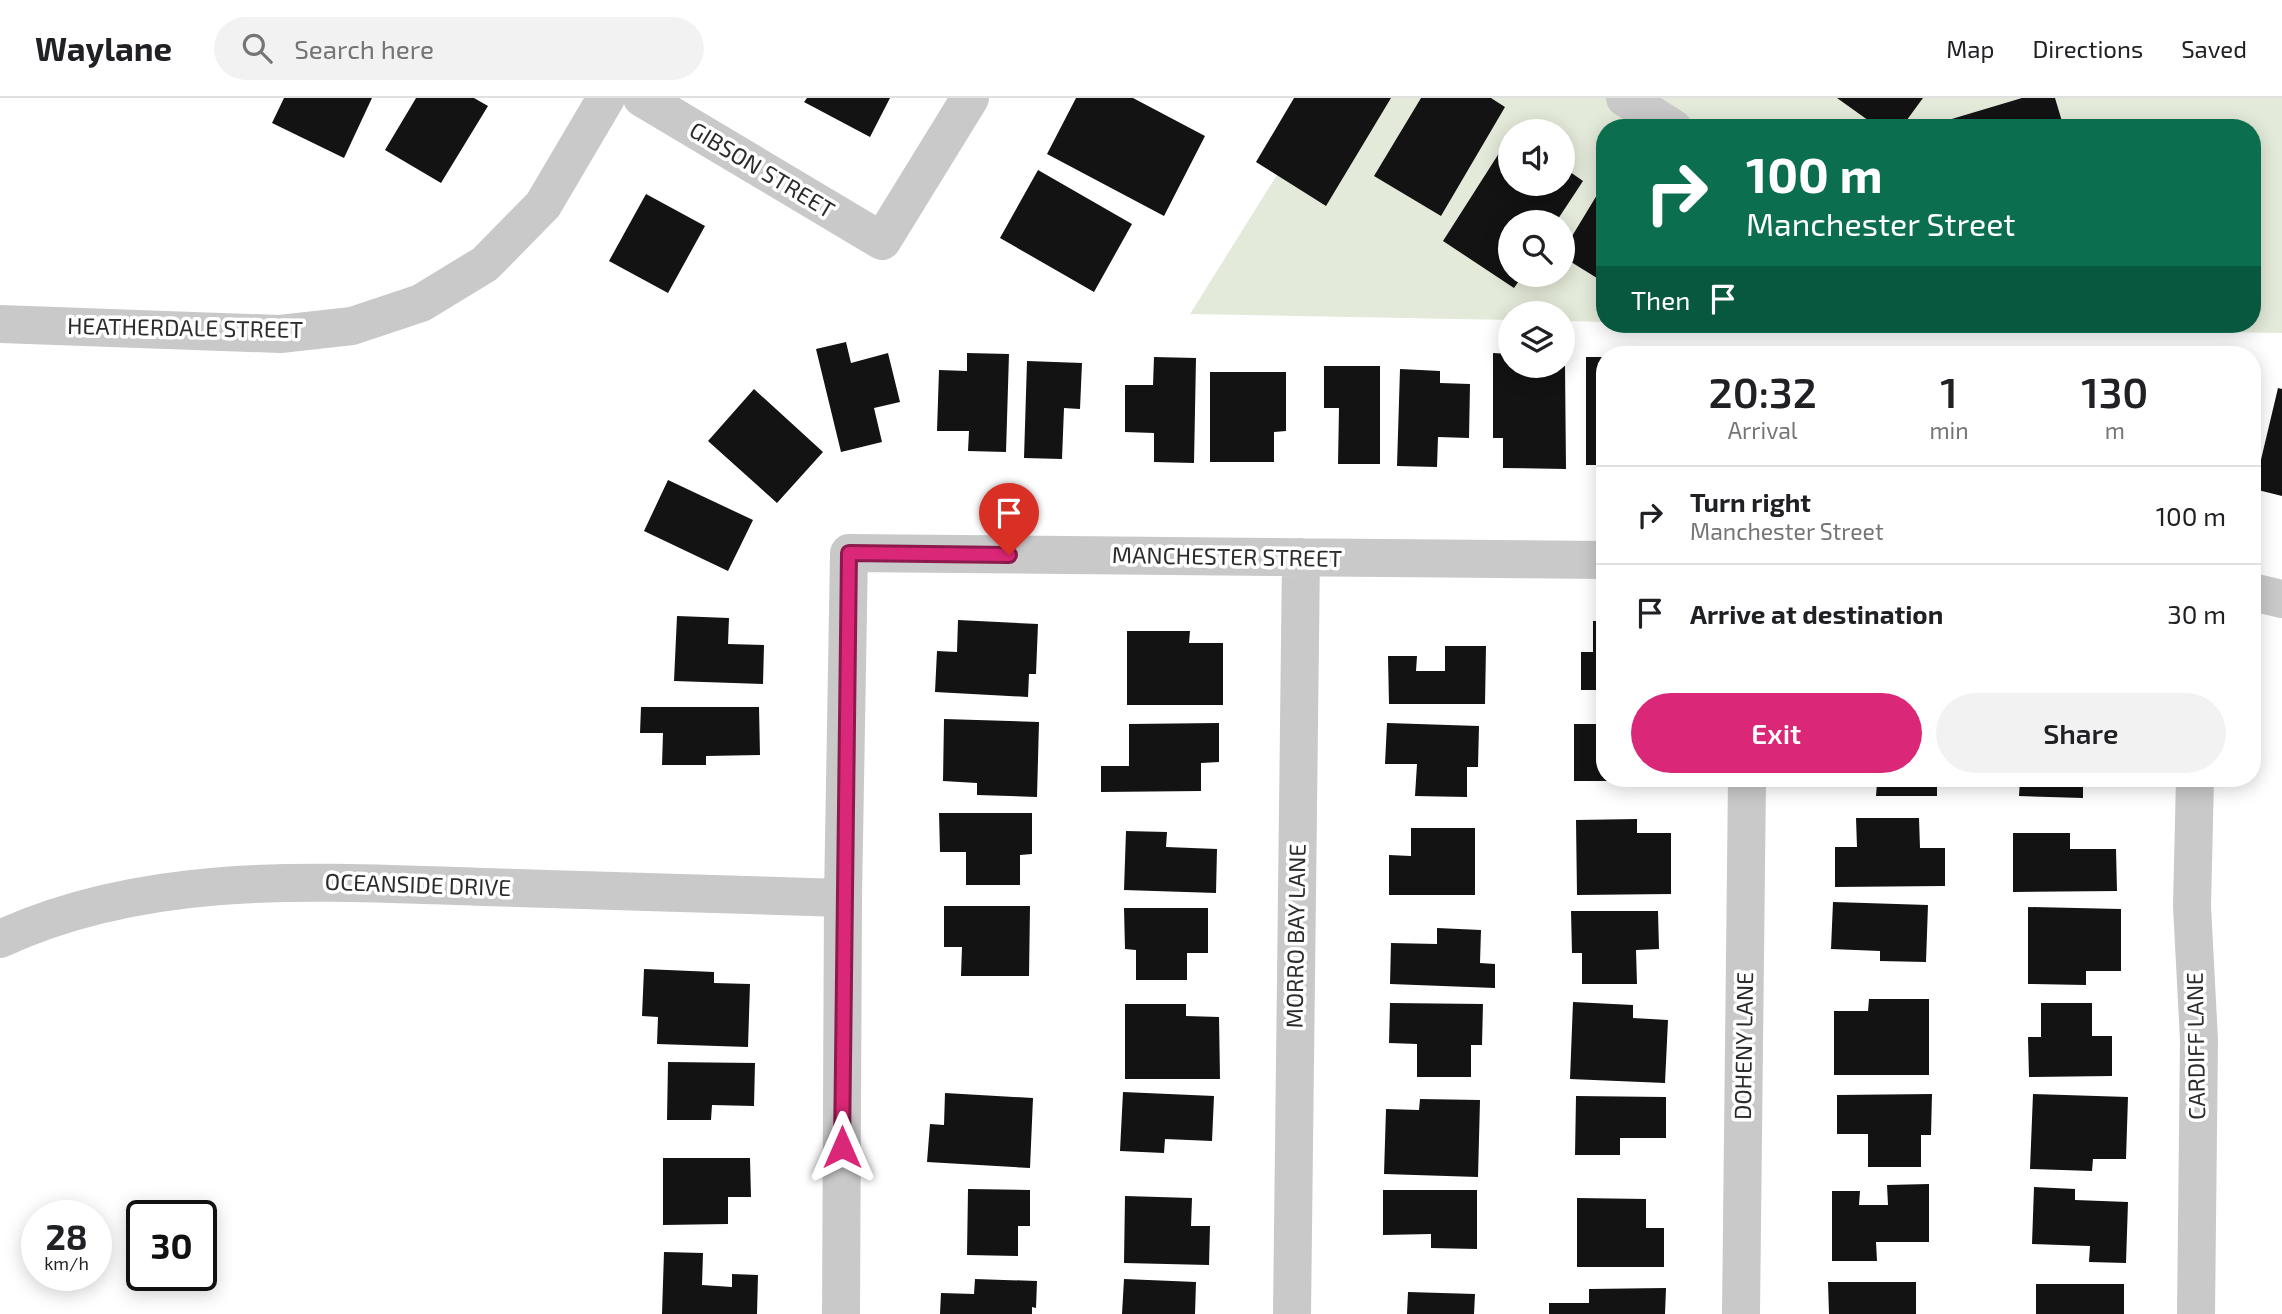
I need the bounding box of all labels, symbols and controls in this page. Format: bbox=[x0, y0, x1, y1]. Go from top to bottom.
search box bbox=[214, 17, 704, 80]
text: Waylane bbox=[35, 28, 172, 68]
icon: search bbox=[238, 29, 276, 67]
text: Search here bbox=[294, 33, 434, 64]
text: Map bbox=[1946, 34, 1994, 63]
text: Directions bbox=[2032, 34, 2143, 63]
text: Saved bbox=[2181, 34, 2247, 63]
street label: GIBSON STREET bbox=[685, 115, 840, 223]
map controls bbox=[1498, 119, 1575, 378]
button: sound bbox=[1498, 119, 1575, 196]
text: 100 m bbox=[1746, 144, 1883, 203]
icon: right bbox=[1631, 147, 1722, 238]
text: Manchester Street bbox=[1746, 204, 2016, 242]
button: search bbox=[1498, 210, 1575, 287]
icon: arrive bbox=[1704, 280, 1742, 318]
text: Then bbox=[1631, 284, 1690, 315]
button: layers bbox=[1498, 301, 1575, 378]
street label: HEATHERDALE STREET bbox=[67, 311, 303, 343]
text: 20:32 bbox=[1709, 366, 1817, 416]
text: 1 bbox=[1940, 366, 1958, 416]
text: 130 bbox=[2081, 366, 2148, 416]
text: Arrival bbox=[1728, 416, 1798, 444]
text: min bbox=[1929, 416, 1969, 444]
text: m bbox=[2105, 416, 2125, 444]
pin bbox=[979, 483, 1039, 555]
text: Turn right bbox=[1690, 486, 1811, 517]
icon: arrive bbox=[990, 494, 1028, 532]
icon: right bbox=[1631, 496, 1669, 534]
text: 100 m bbox=[2156, 500, 2226, 531]
text: Manchester Street bbox=[1690, 517, 1884, 545]
street label: MANCHESTER STREET bbox=[1112, 540, 1342, 572]
icon: arrive bbox=[1631, 594, 1669, 632]
text: Arrive at destination bbox=[1690, 598, 1943, 629]
text: 30 m bbox=[2167, 598, 2226, 629]
button: Exit bbox=[1631, 693, 1922, 773]
button: Share bbox=[1936, 693, 2226, 773]
street label: MORRO BAY LANE bbox=[1279, 843, 1311, 1029]
street label: OCEANSIDE DRIVE bbox=[324, 867, 512, 901]
street label: DOHENY LANE bbox=[1728, 972, 1758, 1120]
street label: CARDIFF LANE bbox=[2180, 972, 2210, 1120]
position arrow bbox=[805, 1110, 879, 1184]
speed limit sign: 30 bbox=[126, 1200, 217, 1291]
text: 28 bbox=[45, 1215, 88, 1257]
text: km/h bbox=[44, 1252, 89, 1274]

